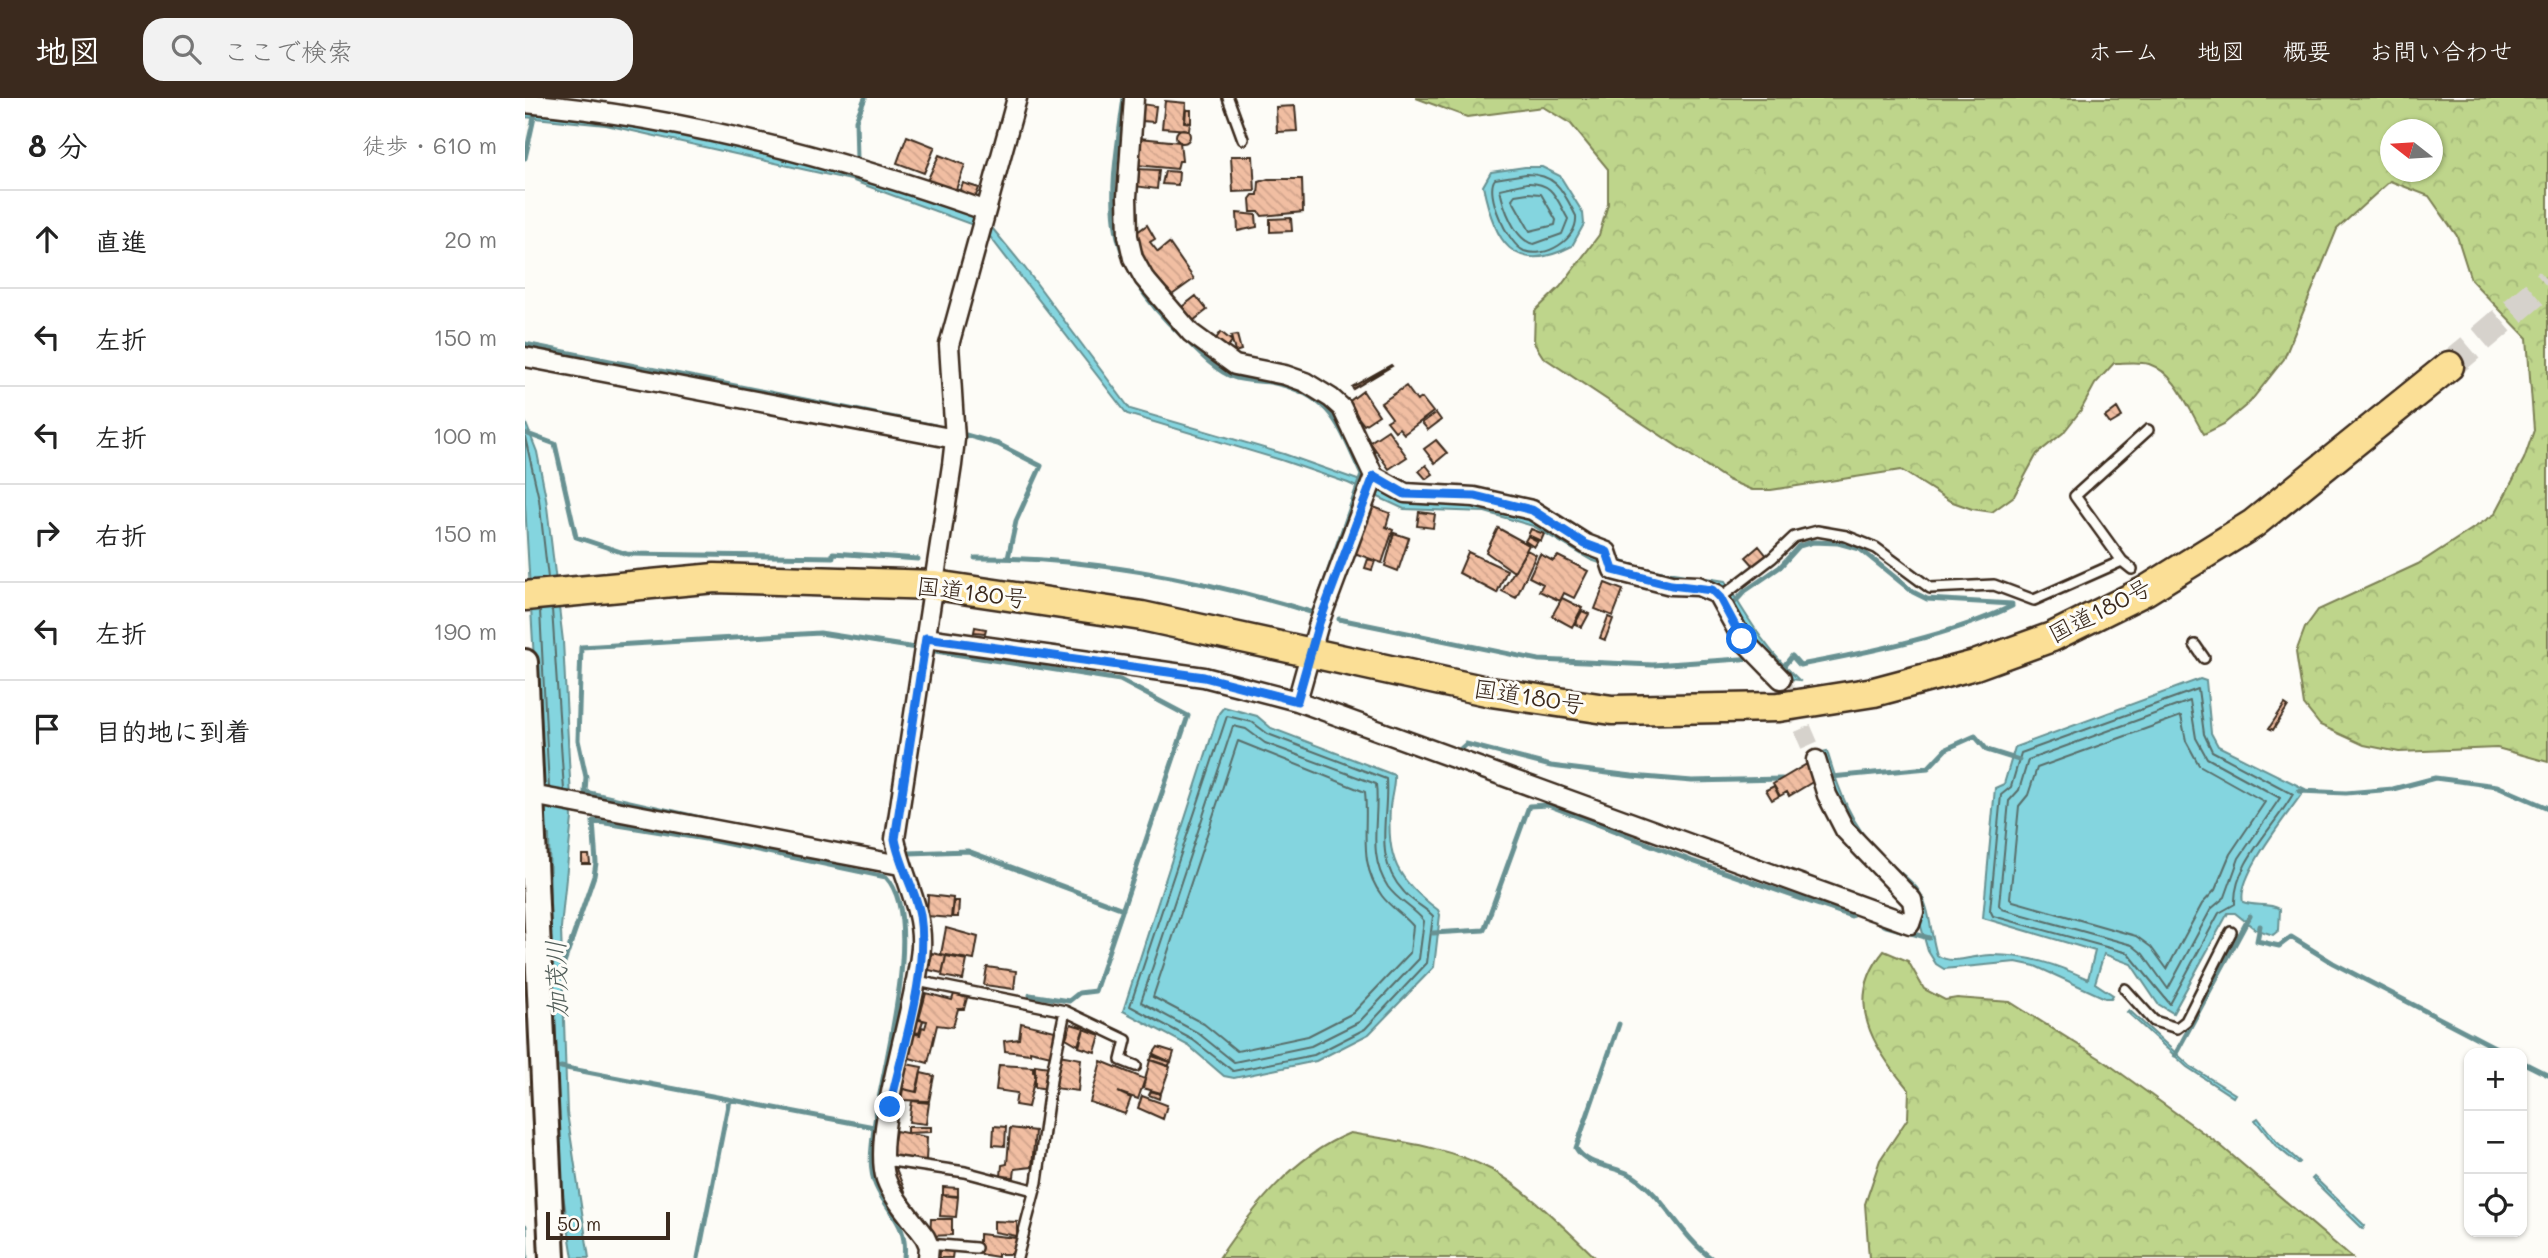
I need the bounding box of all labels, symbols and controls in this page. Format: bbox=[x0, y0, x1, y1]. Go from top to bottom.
search box bbox=[143, 18, 633, 81]
text: 地図 bbox=[35, 28, 101, 71]
icon: search bbox=[167, 30, 205, 68]
text: ここで検索 bbox=[223, 34, 353, 68]
text: ホーム bbox=[2088, 35, 2159, 66]
text: 地図 bbox=[2197, 35, 2245, 66]
text: 概要 bbox=[2283, 35, 2331, 66]
text: お問い合わせ bbox=[2369, 35, 2513, 66]
north arrow bbox=[2380, 119, 2443, 182]
text: 8 分 bbox=[28, 125, 87, 165]
text: 徒歩 · 610 m bbox=[362, 130, 497, 160]
icon: ahead bbox=[28, 220, 66, 258]
text: 直進 bbox=[95, 224, 147, 258]
text: 20 m bbox=[444, 224, 497, 254]
icon: left bbox=[28, 318, 66, 356]
text: 左折 bbox=[95, 322, 147, 356]
text: 150 m bbox=[433, 322, 497, 352]
icon: left bbox=[28, 416, 66, 454]
text: 左折 bbox=[95, 420, 147, 454]
text: 100 m bbox=[433, 420, 497, 450]
icon: right bbox=[28, 514, 66, 552]
text: 右折 bbox=[95, 518, 147, 552]
text: 150 m bbox=[433, 518, 497, 548]
street label: 国道180号 bbox=[915, 569, 1030, 614]
street label: 国道180号 bbox=[2042, 570, 2156, 649]
icon: left bbox=[28, 612, 66, 650]
text: 左折 bbox=[95, 616, 147, 650]
text: 190 m bbox=[433, 616, 497, 646]
route start bbox=[1726, 623, 1757, 654]
street label: 国道180号 bbox=[1471, 671, 1587, 720]
icon: arrive bbox=[28, 710, 66, 748]
text: 目的地に到着 bbox=[95, 714, 251, 748]
water label: 加茂川 bbox=[538, 939, 574, 1019]
map controls bbox=[2464, 1048, 2527, 1237]
button: + bbox=[2464, 1048, 2527, 1111]
route end bbox=[874, 1091, 905, 1122]
button: − bbox=[2464, 1111, 2527, 1174]
button: locate bbox=[2464, 1174, 2527, 1237]
scale bar bbox=[546, 1209, 670, 1241]
text: 50 m bbox=[557, 1211, 601, 1236]

